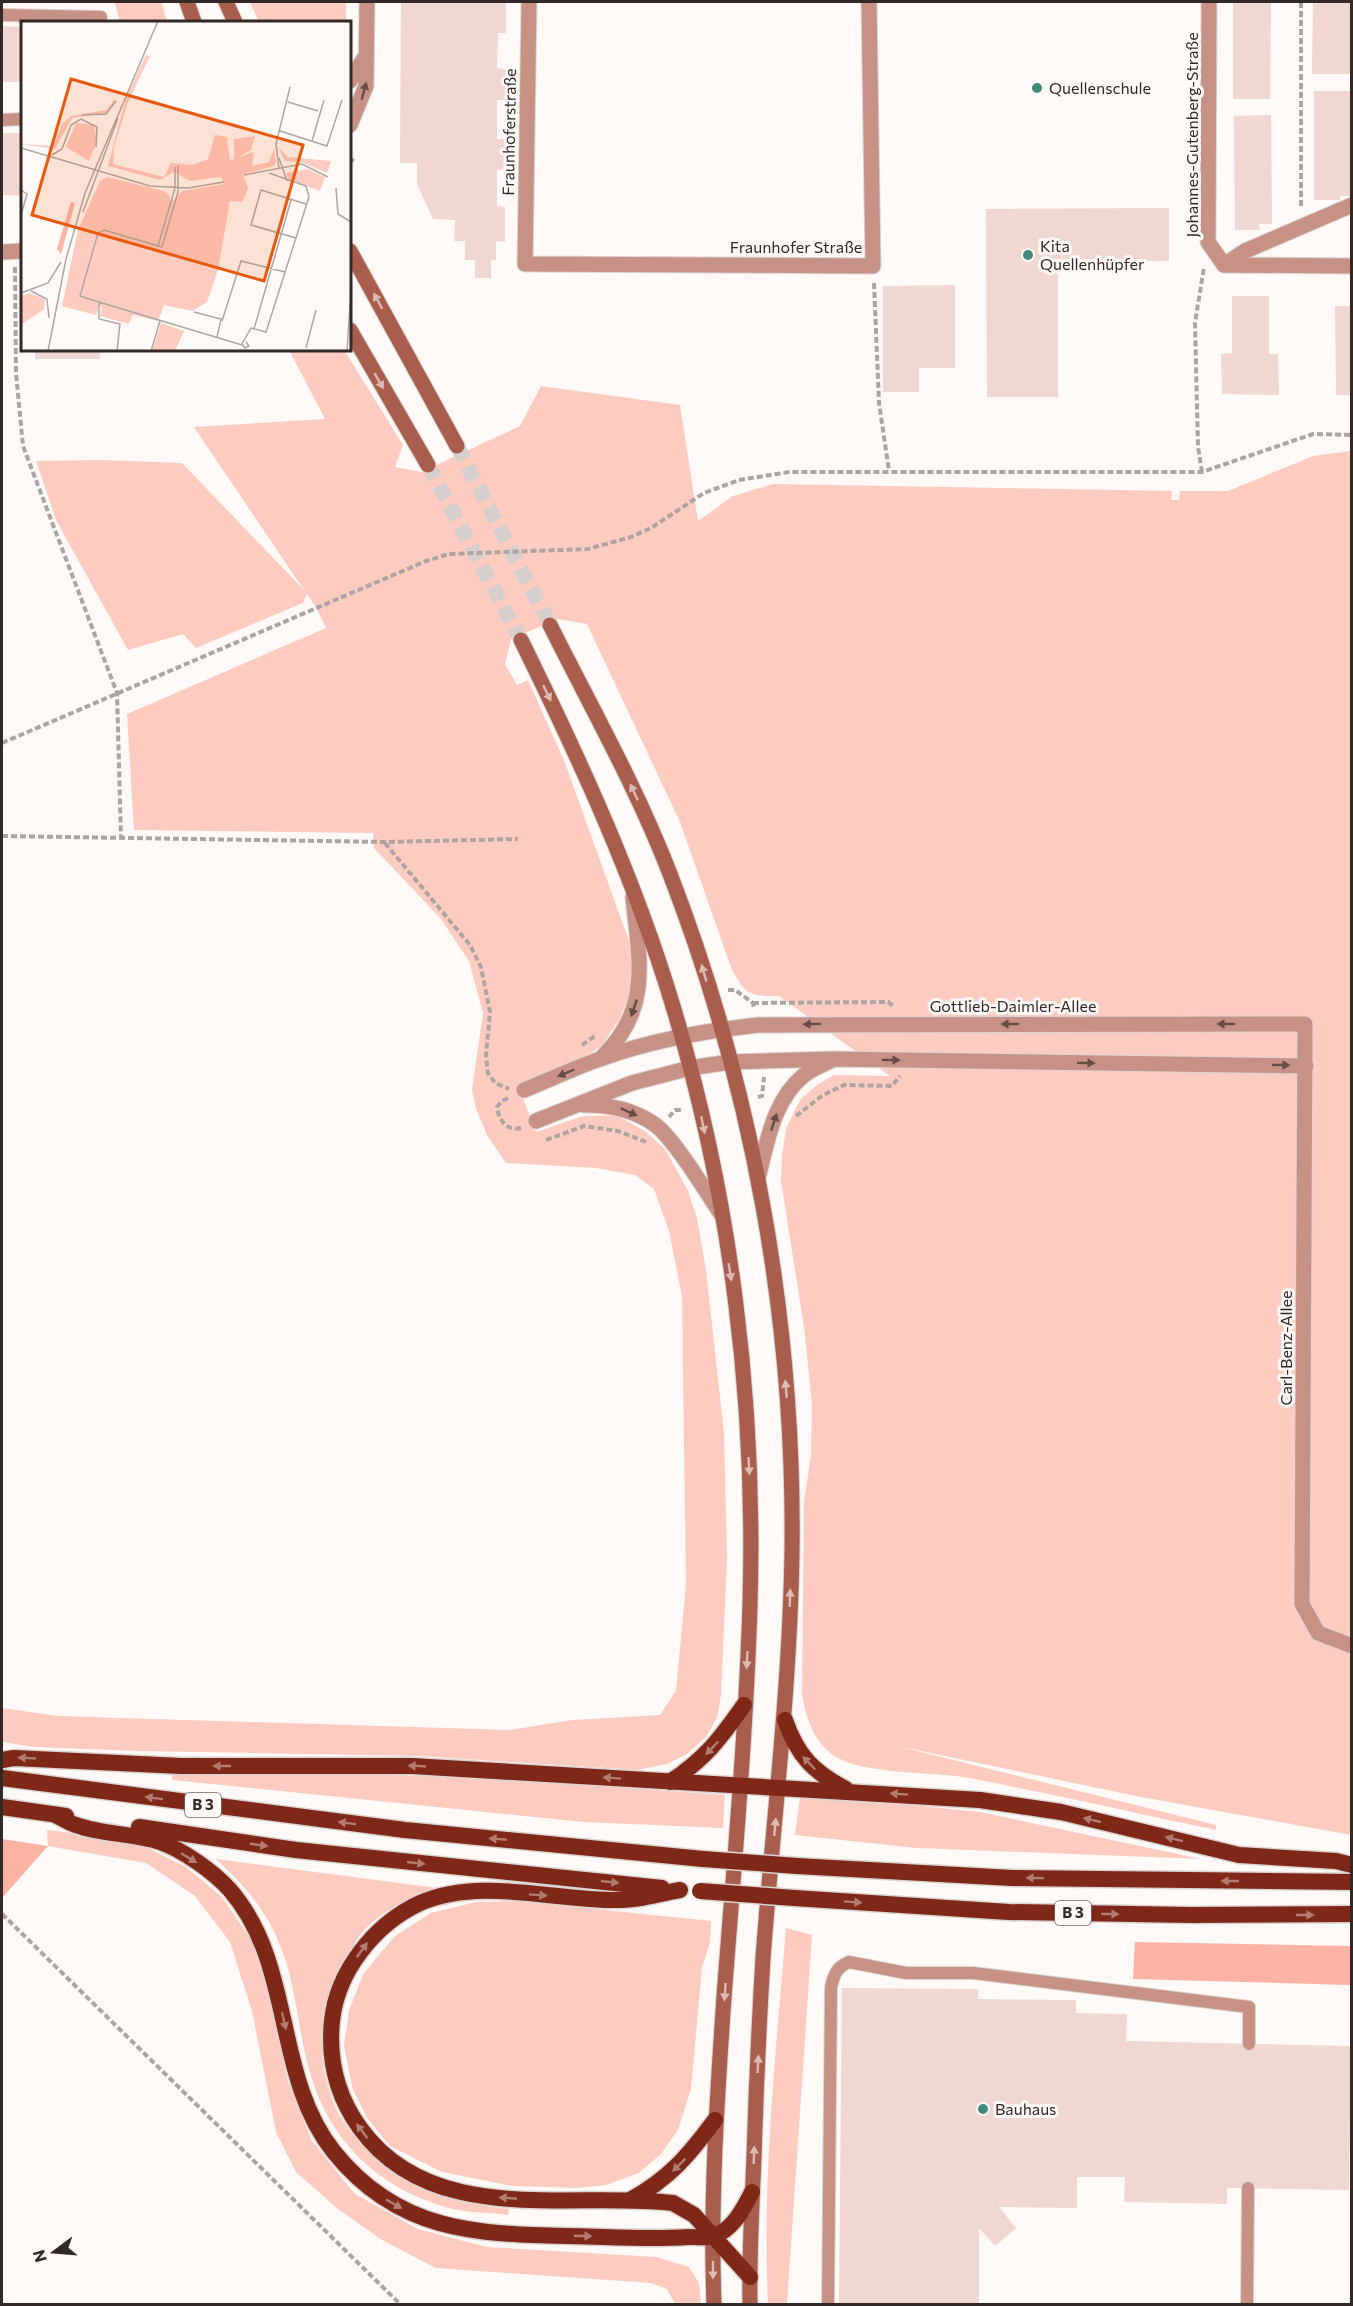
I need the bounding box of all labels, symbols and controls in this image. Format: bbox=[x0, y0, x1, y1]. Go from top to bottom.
inset map bbox=[21, 21, 351, 351]
street label: Johannes-Gutenberg-Straße bbox=[1182, 32, 1201, 238]
street label: Fraunhoferstraße bbox=[498, 68, 519, 196]
place label: Quellenschule bbox=[1049, 78, 1151, 97]
marker: Quellenschule bbox=[1030, 81, 1044, 95]
one-way arrow bbox=[359, 82, 369, 100]
place label: Kita Quellenhüpfer bbox=[1040, 236, 1145, 273]
street label: Fraunhofer Straße bbox=[730, 237, 862, 256]
marker: Kita Quellenhüpfer bbox=[1021, 248, 1035, 262]
one-way arrow bbox=[373, 292, 383, 309]
one-way arrow bbox=[374, 373, 384, 390]
one-way arrow bbox=[542, 684, 552, 701]
one-way arrow bbox=[630, 783, 639, 800]
one-way arrow bbox=[699, 964, 708, 982]
street label: Gottlieb-Daimler-Allee bbox=[930, 996, 1096, 1015]
one-way arrow bbox=[628, 999, 638, 1017]
one-way arrow bbox=[803, 1019, 822, 1029]
one-way arrow bbox=[1000, 1019, 1019, 1029]
one-way arrow bbox=[1216, 1019, 1235, 1029]
one-way arrow bbox=[882, 1055, 901, 1065]
one-way arrow bbox=[1077, 1058, 1096, 1067]
one-way arrow bbox=[1272, 1061, 1291, 1070]
one-way arrow bbox=[557, 1069, 575, 1078]
one-way arrow bbox=[620, 1107, 638, 1117]
one-way arrow bbox=[770, 1113, 779, 1131]
one-way arrow bbox=[699, 1116, 708, 1135]
one-way arrow bbox=[726, 1262, 735, 1281]
street label: Carl-Benz-Allee bbox=[1276, 1291, 1295, 1405]
one-way arrow bbox=[781, 1380, 791, 1399]
one-way arrow bbox=[744, 1456, 753, 1475]
one-way arrow bbox=[786, 1589, 795, 1608]
one-way arrow bbox=[742, 1651, 751, 1670]
one-way arrow bbox=[706, 1740, 719, 1755]
one-way arrow bbox=[18, 1754, 37, 1763]
one-way arrow bbox=[802, 1755, 816, 1770]
one-way arrow bbox=[213, 1761, 232, 1771]
one-way arrow bbox=[408, 1762, 427, 1771]
one-way arrow bbox=[602, 1774, 621, 1783]
one-way arrow bbox=[890, 1789, 909, 1799]
road number: B 3 bbox=[185, 1793, 221, 1817]
one-way arrow bbox=[144, 1794, 163, 1803]
one-way arrow bbox=[1083, 1814, 1102, 1824]
one-way arrow bbox=[338, 1818, 357, 1827]
one-way arrow bbox=[770, 1818, 780, 1837]
one-way arrow bbox=[489, 1834, 508, 1844]
one-way arrow bbox=[1164, 1834, 1183, 1844]
one-way arrow bbox=[249, 1840, 268, 1849]
one-way arrow bbox=[181, 1853, 197, 1864]
one-way arrow bbox=[407, 1858, 426, 1868]
one-way arrow bbox=[1026, 1873, 1045, 1883]
one-way arrow bbox=[1221, 1876, 1240, 1886]
one-way arrow bbox=[601, 1878, 620, 1887]
one-way arrow bbox=[528, 1890, 547, 1899]
one-way arrow bbox=[843, 1897, 862, 1906]
road number: B 3 bbox=[1055, 1901, 1091, 1925]
one-way arrow bbox=[1101, 1909, 1120, 1918]
one-way arrow bbox=[1296, 1910, 1315, 1920]
one-way arrow bbox=[356, 1943, 368, 1959]
one-way arrow bbox=[720, 1983, 729, 2002]
one-way arrow bbox=[280, 2012, 289, 2031]
one-way arrow bbox=[754, 2054, 763, 2073]
place label: Bauhaus bbox=[995, 2099, 1056, 2118]
marker: Bauhaus bbox=[976, 2102, 990, 2116]
one-way arrow bbox=[357, 2123, 369, 2138]
one-way arrow bbox=[749, 2146, 758, 2165]
one-way arrow bbox=[671, 2158, 686, 2172]
one-way arrow bbox=[498, 2194, 517, 2203]
one-way arrow bbox=[385, 2199, 402, 2209]
north arrow bbox=[24, 2222, 84, 2282]
one-way arrow bbox=[574, 2231, 593, 2241]
text: N bbox=[28, 2248, 50, 2265]
one-way arrow bbox=[708, 2261, 718, 2280]

